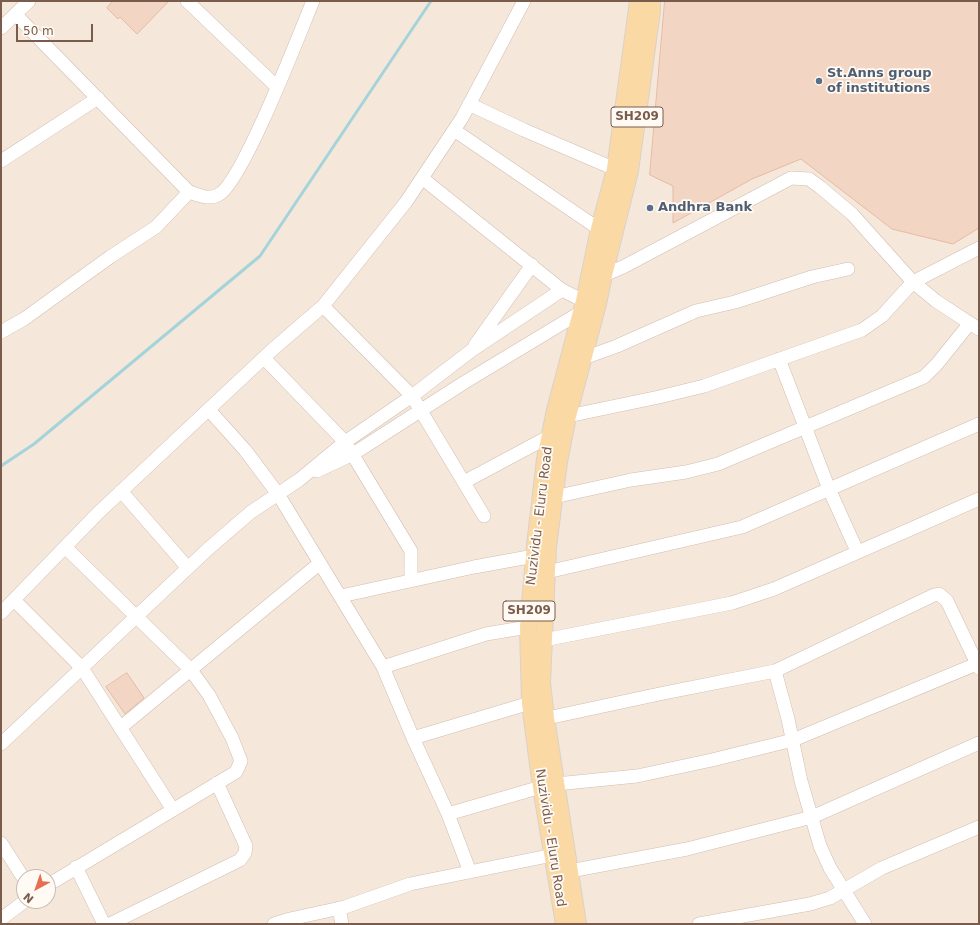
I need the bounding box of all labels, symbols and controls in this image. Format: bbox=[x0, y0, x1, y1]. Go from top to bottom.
scale bar bbox=[18, 16, 95, 42]
text: 50 m bbox=[23, 24, 54, 38]
place label: St.Anns group of institutions bbox=[827, 66, 932, 97]
marker: St.Anns group of institutions bbox=[814, 76, 824, 86]
road number: SH209 bbox=[611, 107, 663, 127]
place label: Andhra Bank bbox=[658, 200, 752, 216]
marker: Andhra Bank bbox=[645, 203, 655, 213]
street label: Nuzividu - Eluru Road bbox=[524, 446, 556, 586]
road number: SH209 bbox=[503, 601, 555, 621]
street label: Nuzividu - Eluru Road bbox=[531, 768, 569, 908]
north arrow bbox=[16, 869, 56, 909]
text: N bbox=[21, 890, 36, 906]

